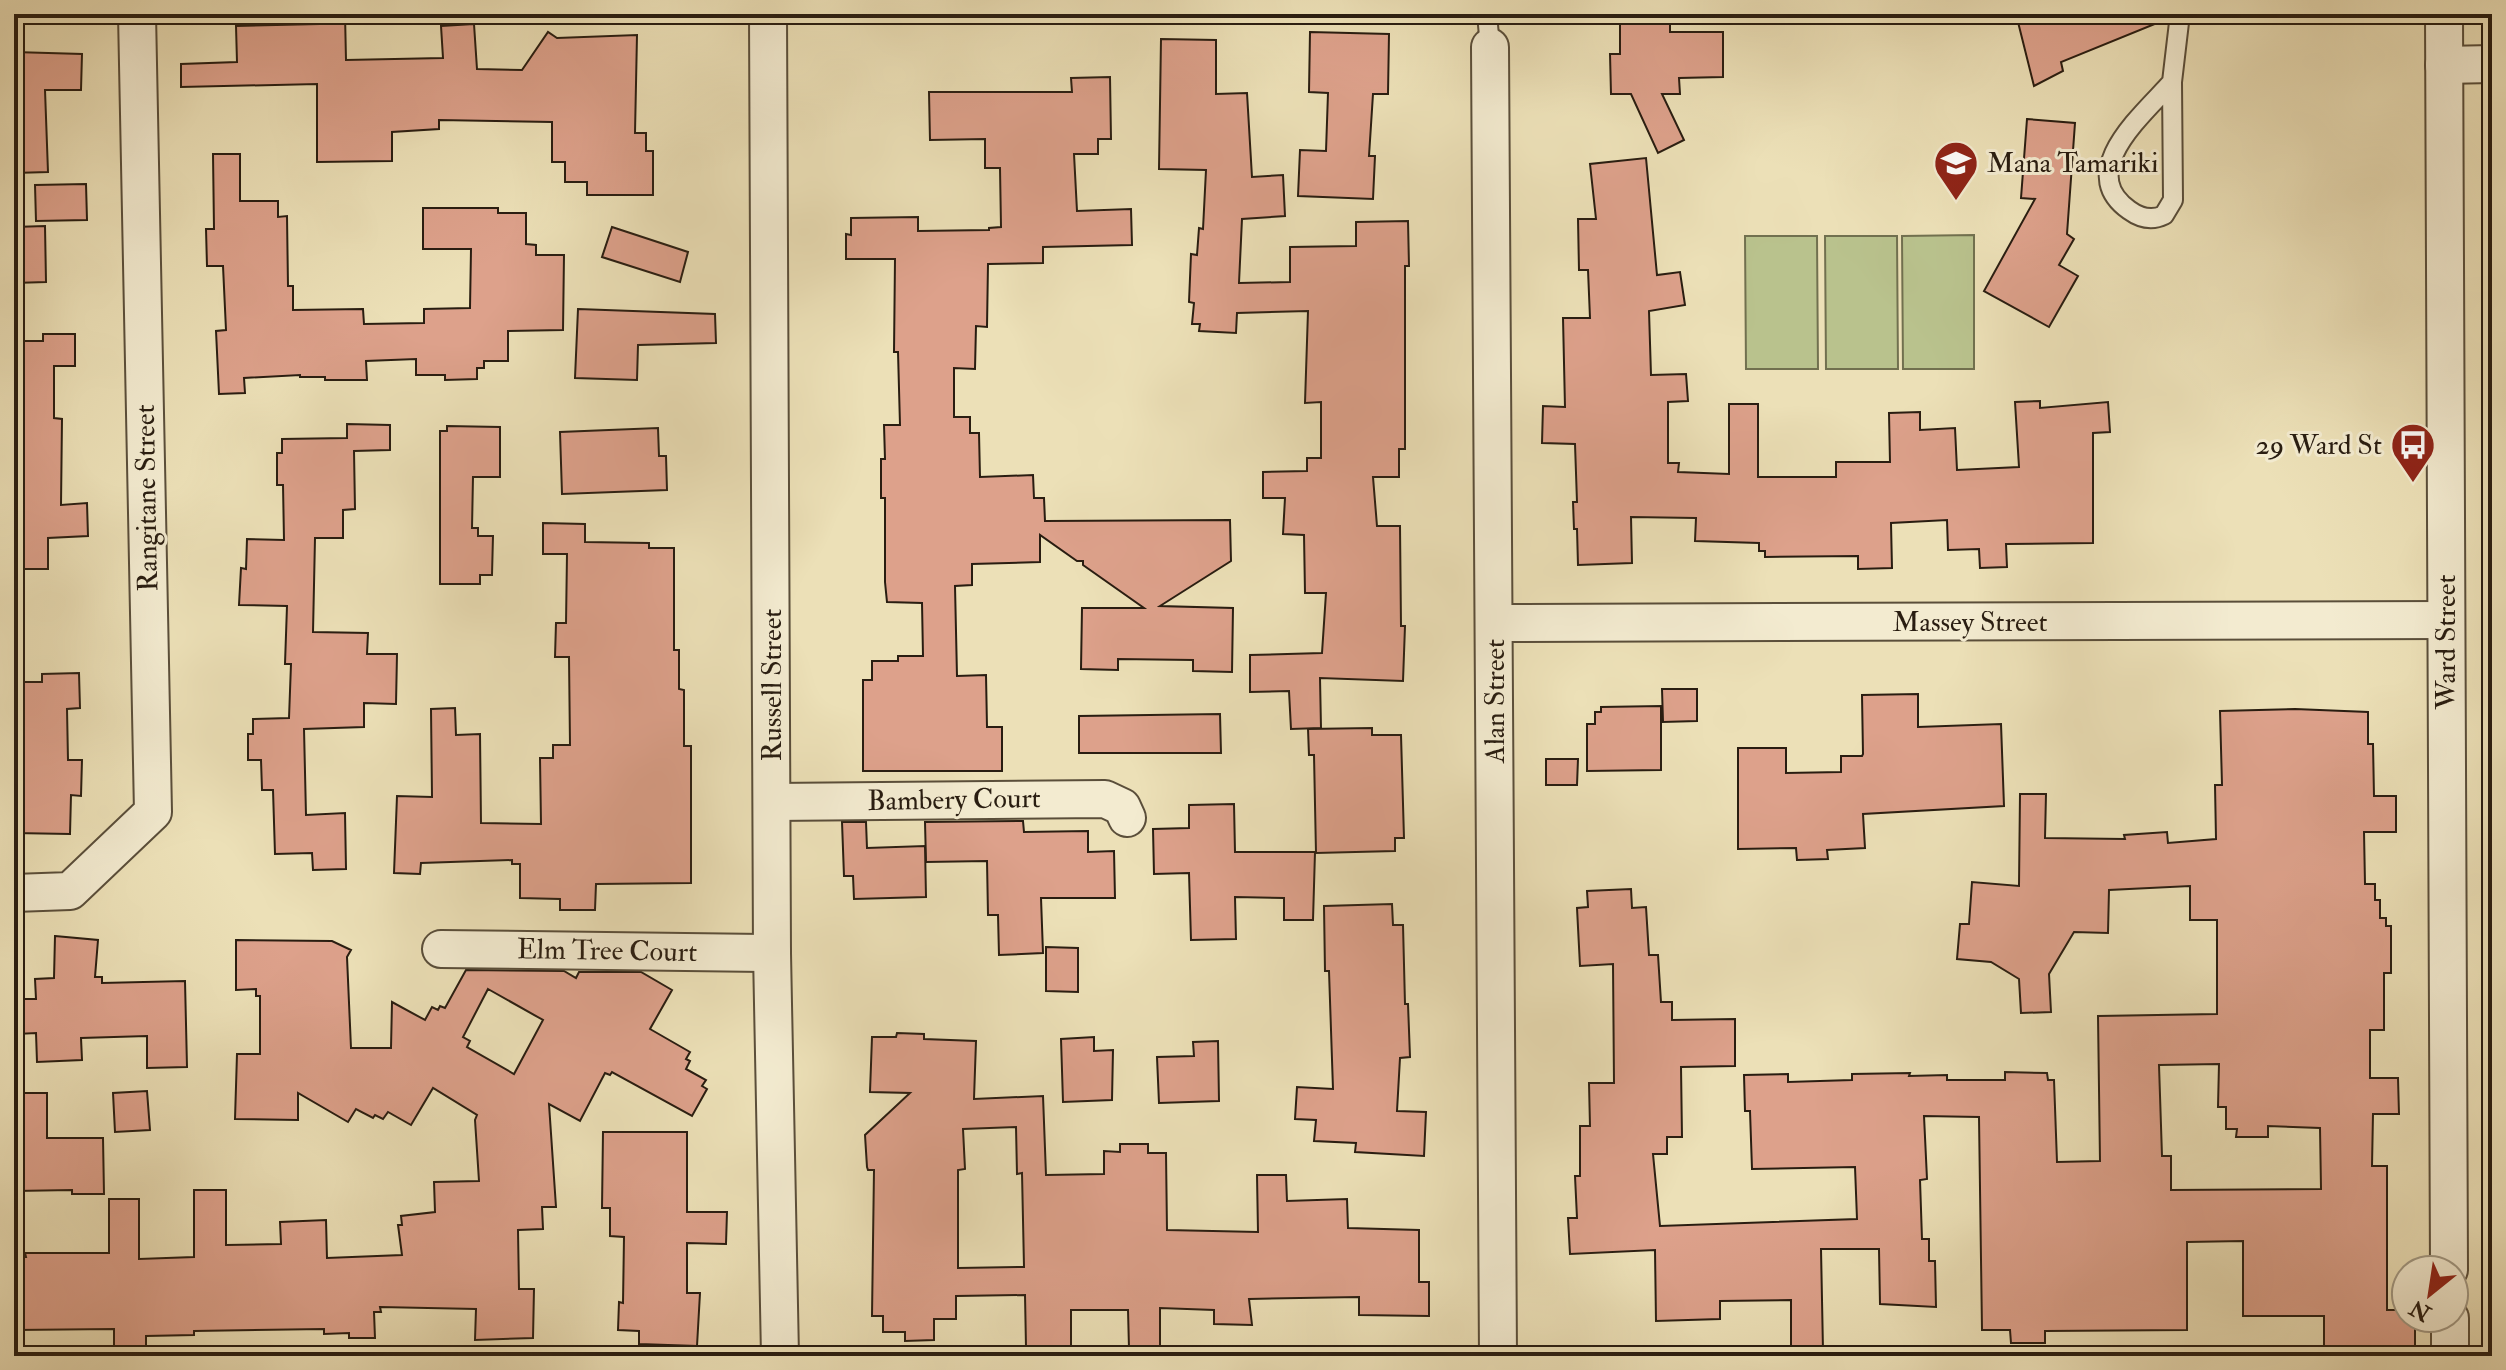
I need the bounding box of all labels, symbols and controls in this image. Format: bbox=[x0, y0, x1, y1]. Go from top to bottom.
school or university icon: Mana Tamariki bbox=[1932, 139, 1980, 202]
place label: Mana Tamariki bbox=[1987, 146, 2158, 181]
street label: Rangitane Street bbox=[128, 404, 166, 592]
bus stop icon: 29 Ward St bbox=[2389, 421, 2437, 484]
place label: 29 Ward St bbox=[2255, 428, 2382, 463]
street label: Ward Street bbox=[2429, 575, 2464, 710]
street label: Massey Street bbox=[1892, 605, 2048, 640]
street label: Russell Street bbox=[755, 609, 790, 761]
street label: Alan Street bbox=[1478, 639, 1513, 764]
street label: Bambery Court bbox=[867, 781, 1041, 819]
street label: Elm Tree Court bbox=[517, 932, 697, 970]
north arrow bbox=[2390, 1254, 2470, 1334]
text: N bbox=[2405, 1293, 2437, 1328]

